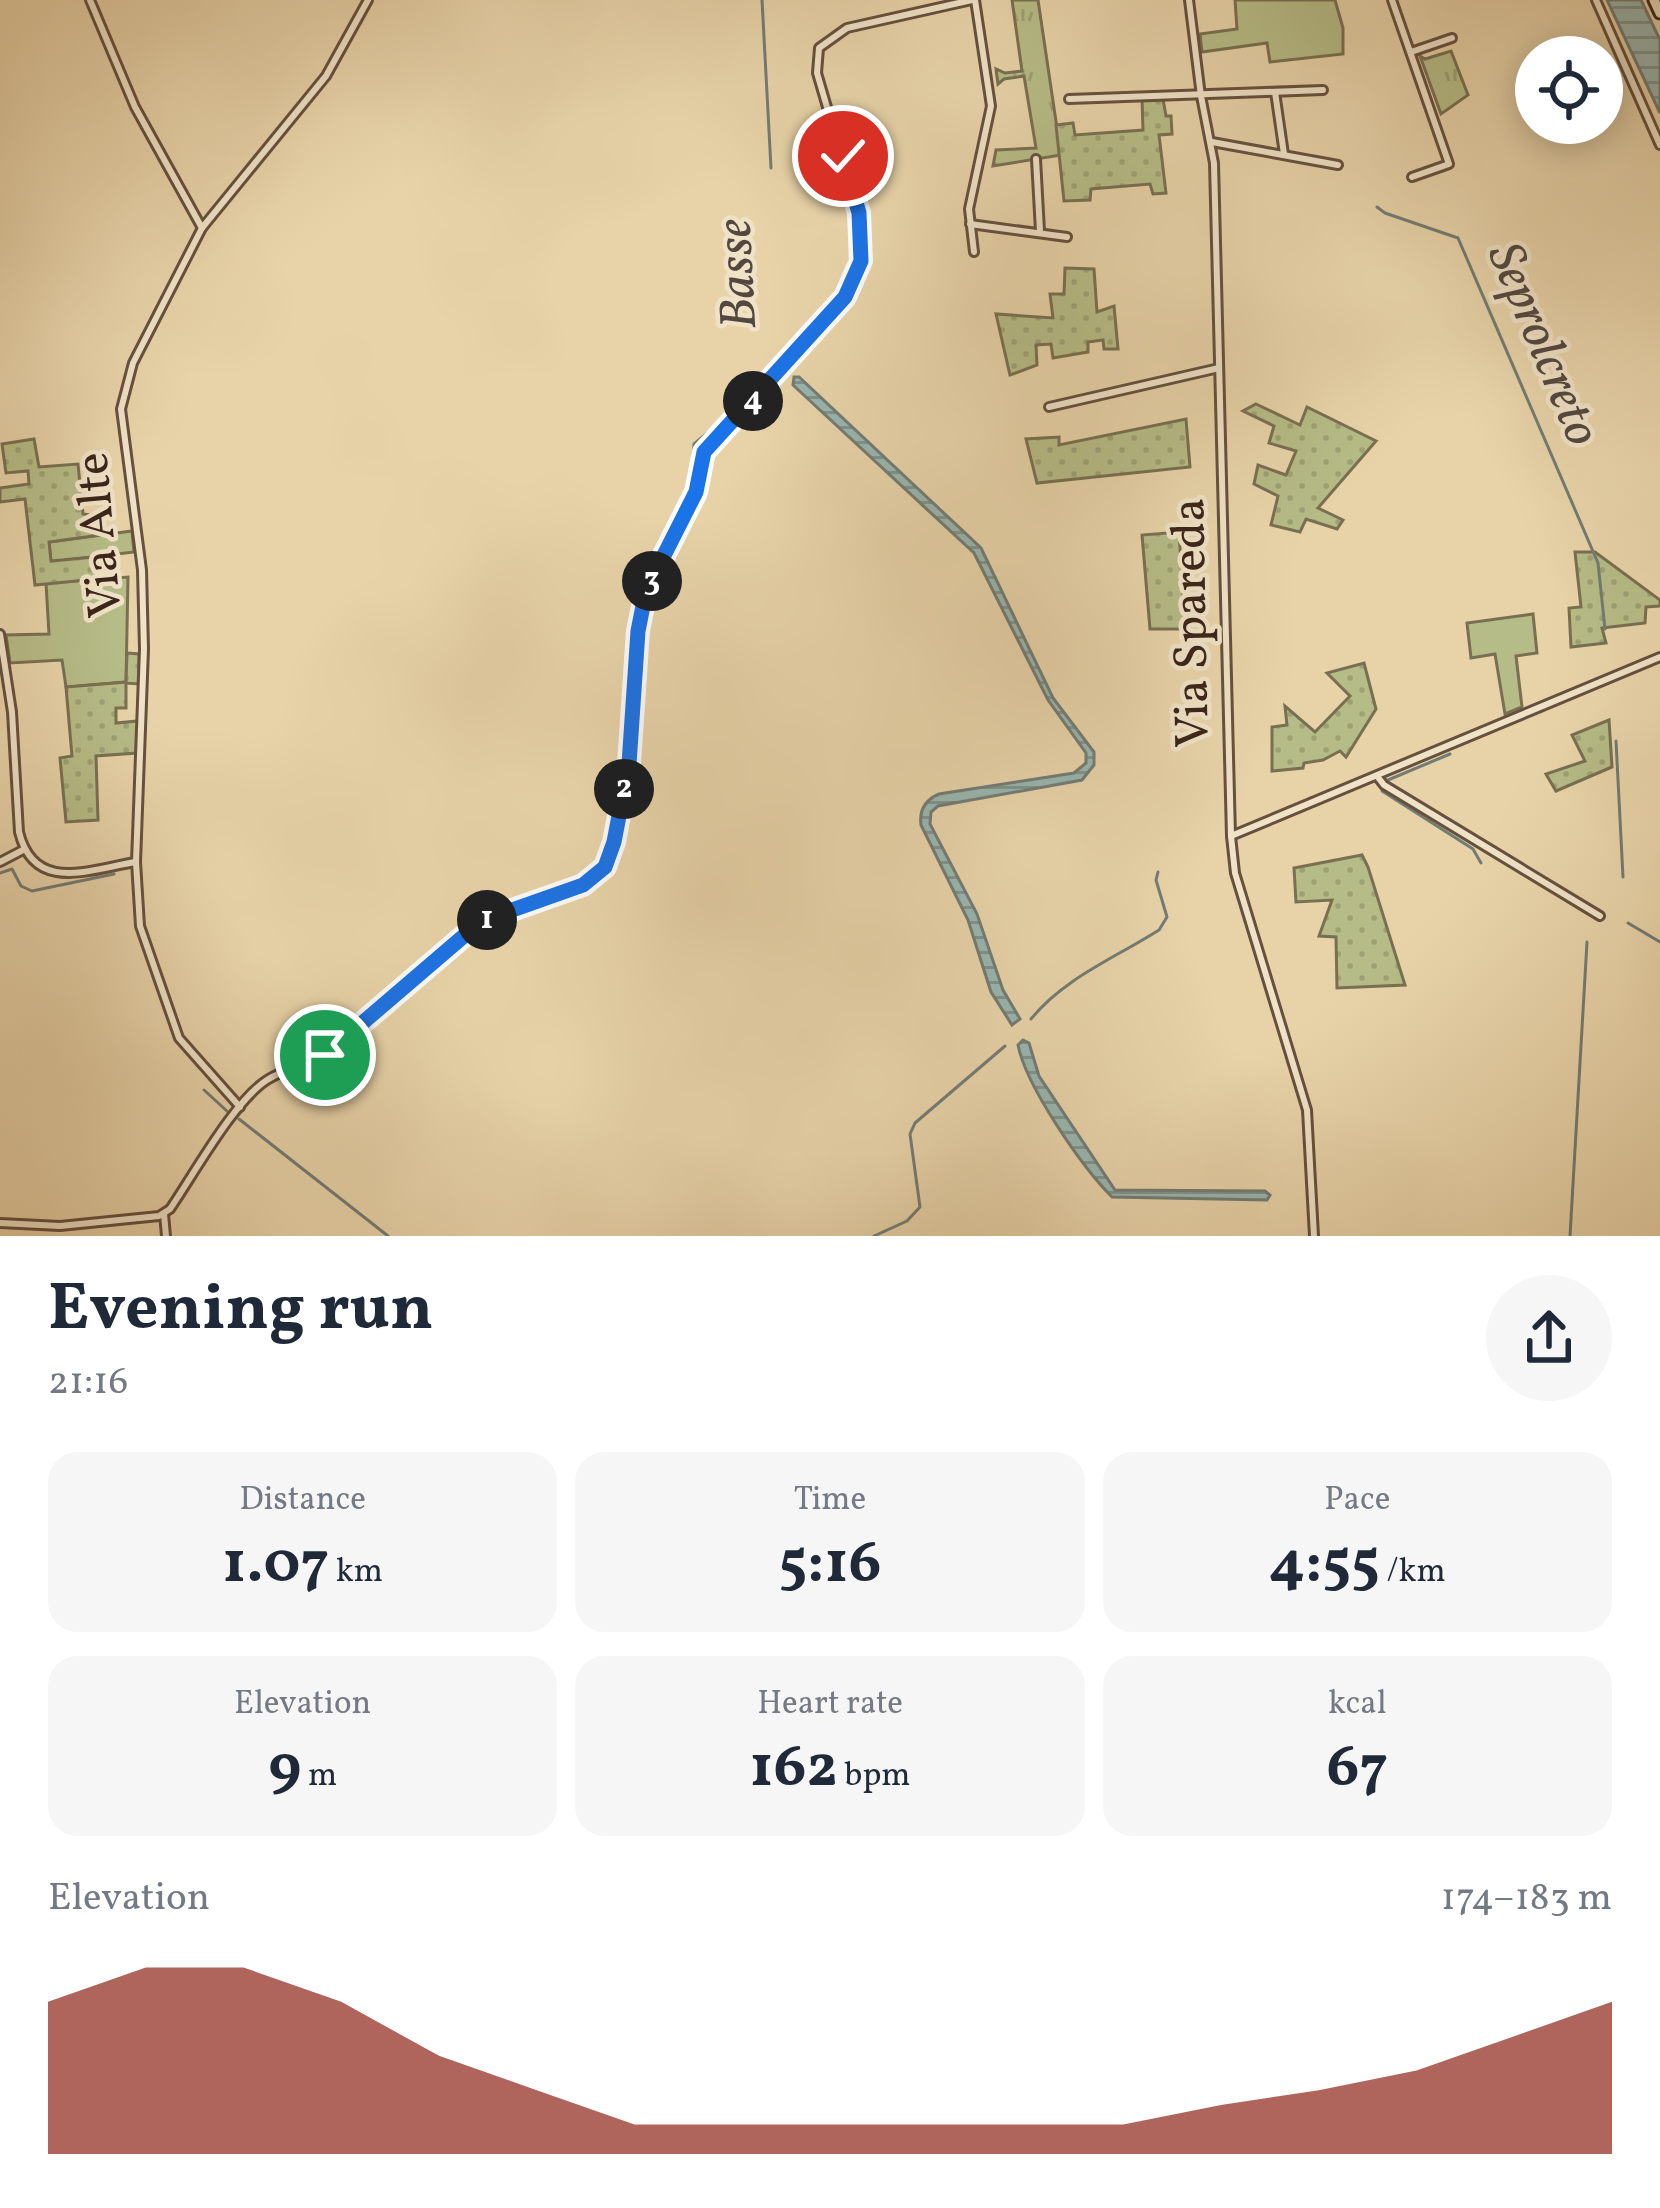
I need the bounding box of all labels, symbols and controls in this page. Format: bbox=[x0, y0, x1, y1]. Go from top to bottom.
map controls bbox=[1515, 36, 1623, 144]
button: locate bbox=[1515, 36, 1623, 144]
pin bbox=[792, 105, 894, 207]
icon: check bbox=[810, 123, 876, 189]
water label: Basse bbox=[701, 217, 777, 331]
water label: Seprolcreto bbox=[1468, 233, 1616, 457]
pin: 4 bbox=[723, 371, 783, 431]
text: 4 bbox=[743, 378, 763, 424]
street label: Via Alte bbox=[60, 450, 142, 620]
street label: Via Spareda bbox=[1157, 497, 1229, 749]
pin: 3 bbox=[622, 551, 682, 611]
text: 3 bbox=[644, 558, 660, 604]
pin: 2 bbox=[594, 759, 654, 819]
text: 2 bbox=[615, 766, 633, 812]
pin: 1 bbox=[457, 890, 517, 950]
text: 1 bbox=[480, 897, 494, 943]
pin bbox=[274, 1004, 376, 1106]
icon: arrive bbox=[292, 1022, 358, 1088]
text: Evening run bbox=[48, 1265, 434, 1357]
button: share bbox=[1486, 1275, 1612, 1401]
text: 21:16 bbox=[48, 1356, 128, 1410]
text: Distance bbox=[240, 1478, 366, 1524]
text: Time bbox=[794, 1478, 866, 1524]
text: Pace bbox=[1324, 1478, 1390, 1524]
text: 1.07 bbox=[222, 1524, 329, 1607]
text: 5:16 bbox=[779, 1524, 881, 1607]
text: 4:55 bbox=[1269, 1524, 1380, 1607]
text: km bbox=[329, 1550, 383, 1596]
text: /km bbox=[1380, 1550, 1446, 1596]
text: Elevation bbox=[234, 1682, 371, 1728]
text: Heart rate bbox=[757, 1682, 903, 1728]
text: kcal bbox=[1328, 1682, 1387, 1728]
text: 9 bbox=[268, 1728, 301, 1811]
text: 162 bbox=[749, 1728, 838, 1811]
text: 67 bbox=[1327, 1728, 1388, 1811]
text: m bbox=[301, 1754, 337, 1800]
text: bpm bbox=[838, 1754, 911, 1800]
text: Elevation bbox=[48, 1872, 210, 1926]
text: 174–183 m bbox=[1441, 1872, 1612, 1926]

